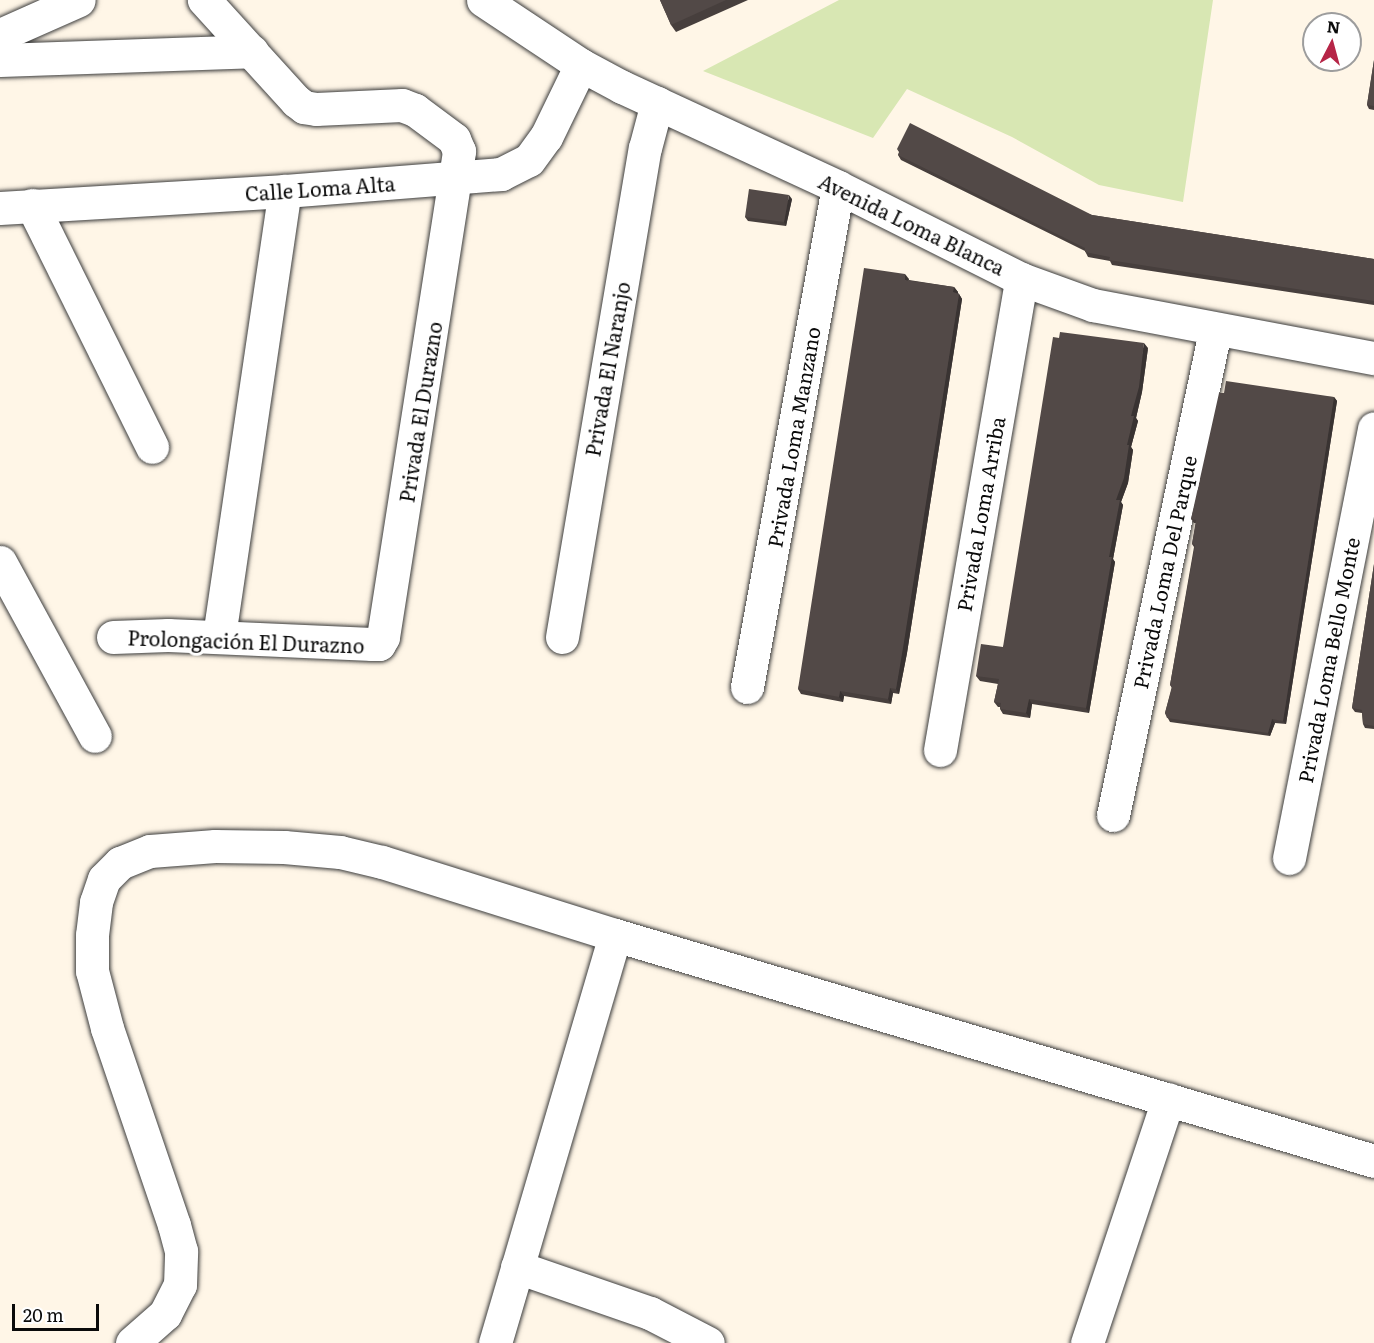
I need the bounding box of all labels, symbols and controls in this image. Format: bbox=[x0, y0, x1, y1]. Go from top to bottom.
north arrow bbox=[1302, 12, 1362, 72]
text: N bbox=[1326, 13, 1342, 39]
street label: Avenida Loma Blanca bbox=[815, 168, 1009, 280]
street label: Calle Loma Alta bbox=[244, 171, 396, 205]
street label: Privada El Naranjo bbox=[580, 280, 634, 458]
street label: Privada El Durazno bbox=[394, 320, 446, 504]
street label: Privada Loma Manzano bbox=[762, 325, 824, 549]
street label: Privada Loma Arriba bbox=[951, 415, 1009, 613]
street label: Privada Loma Del Parque bbox=[1128, 453, 1200, 691]
street label: Privada Loma Bello Monte bbox=[1292, 535, 1364, 785]
street label: Prolongación El Durazno bbox=[127, 625, 365, 657]
scale bar bbox=[15, 1292, 102, 1330]
text: 20 m bbox=[23, 1301, 64, 1328]

